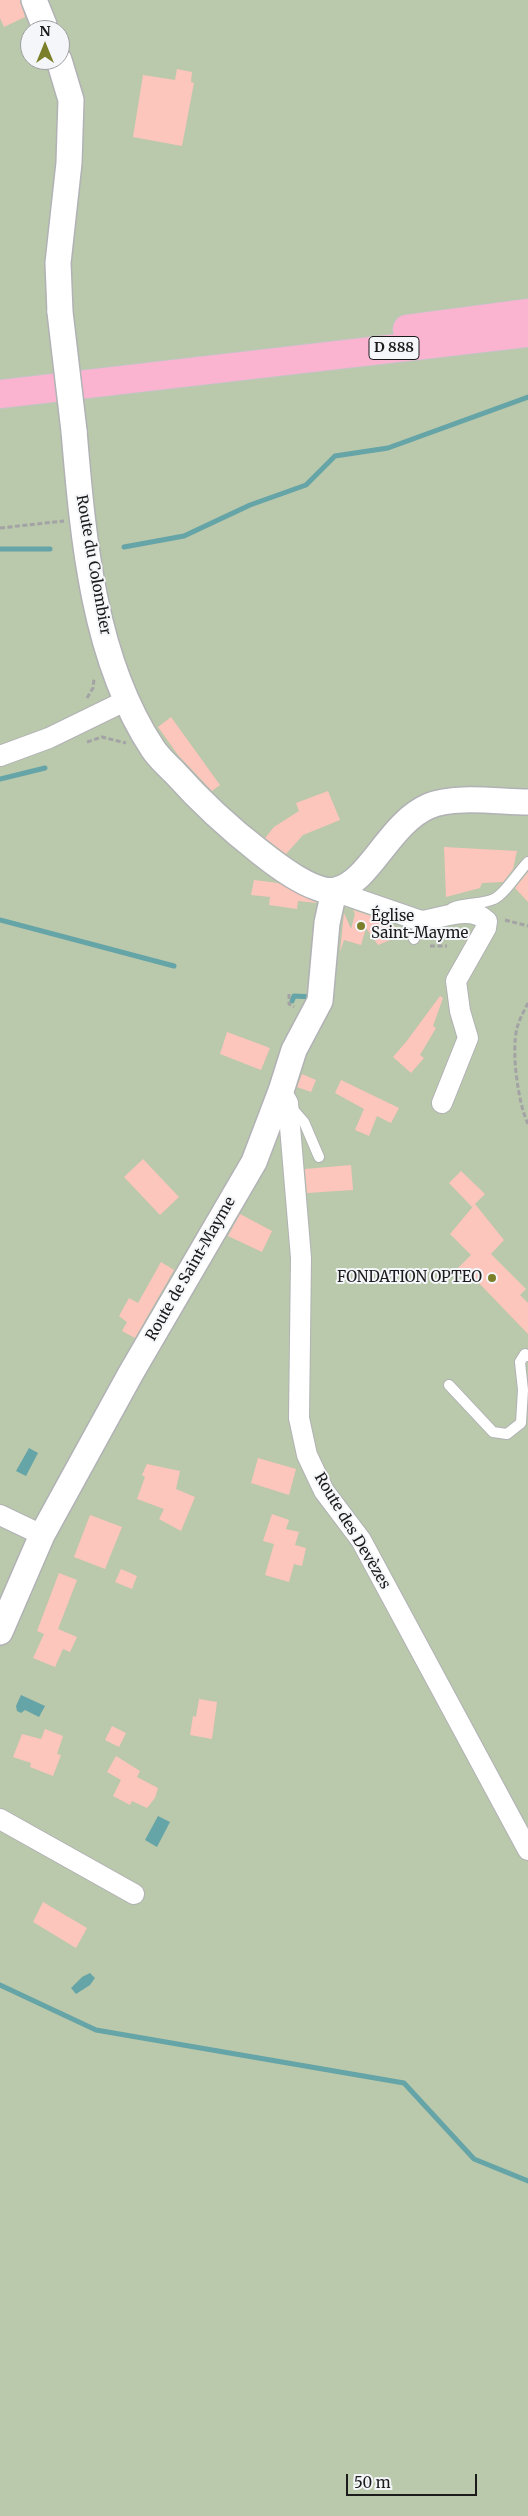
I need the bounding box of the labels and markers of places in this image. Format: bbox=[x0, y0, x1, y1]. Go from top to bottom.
place label: Église Saint-Mayme bbox=[371, 908, 468, 943]
marker: Église Saint-Mayme bbox=[355, 920, 367, 932]
place label: FONDATION OPTEO bbox=[337, 1269, 482, 1287]
marker: FONDATION OPTEO bbox=[486, 1272, 498, 1284]

